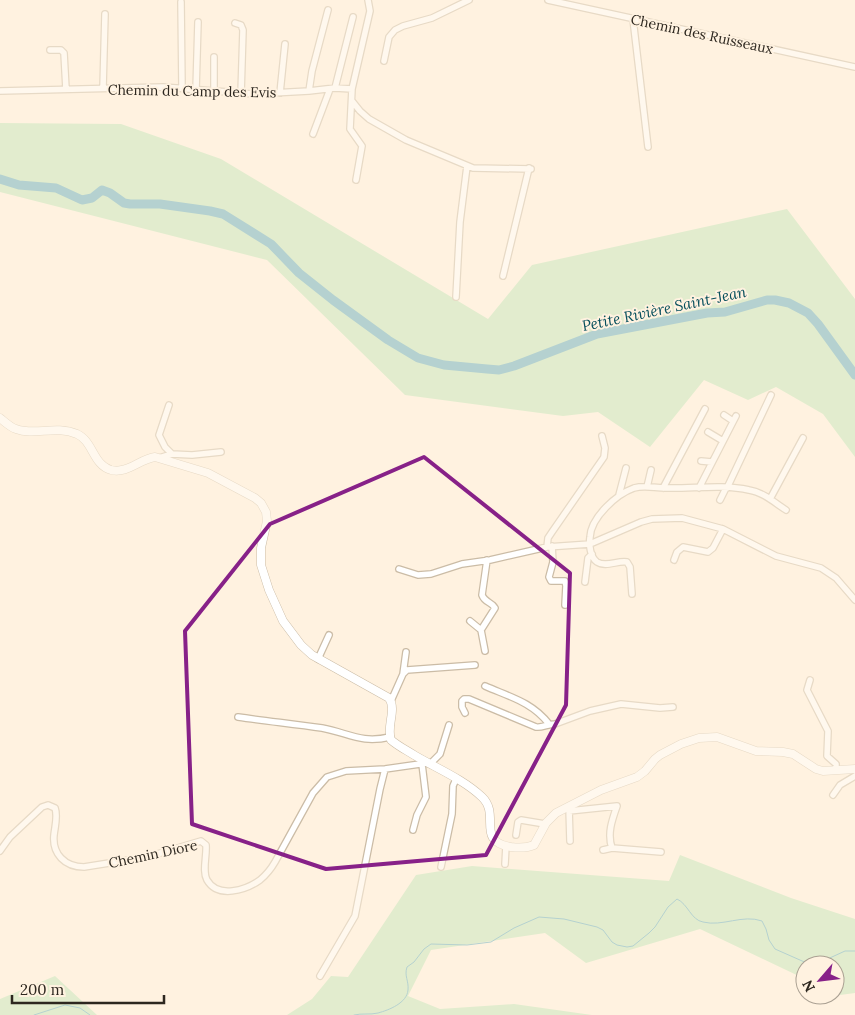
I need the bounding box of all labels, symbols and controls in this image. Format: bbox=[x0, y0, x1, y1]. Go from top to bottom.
street label: Chemin des Ruisseaux bbox=[629, 10, 775, 58]
street label: Chemin du Camp des Evis bbox=[108, 81, 276, 101]
water label: Petite Rivière Saint-Jean bbox=[580, 282, 749, 335]
street label: Chemin Diore bbox=[107, 836, 200, 872]
north arrow bbox=[795, 955, 845, 1005]
scale bar bbox=[12, 972, 165, 1004]
text: N bbox=[798, 977, 819, 995]
text: 200 m bbox=[20, 980, 64, 999]

